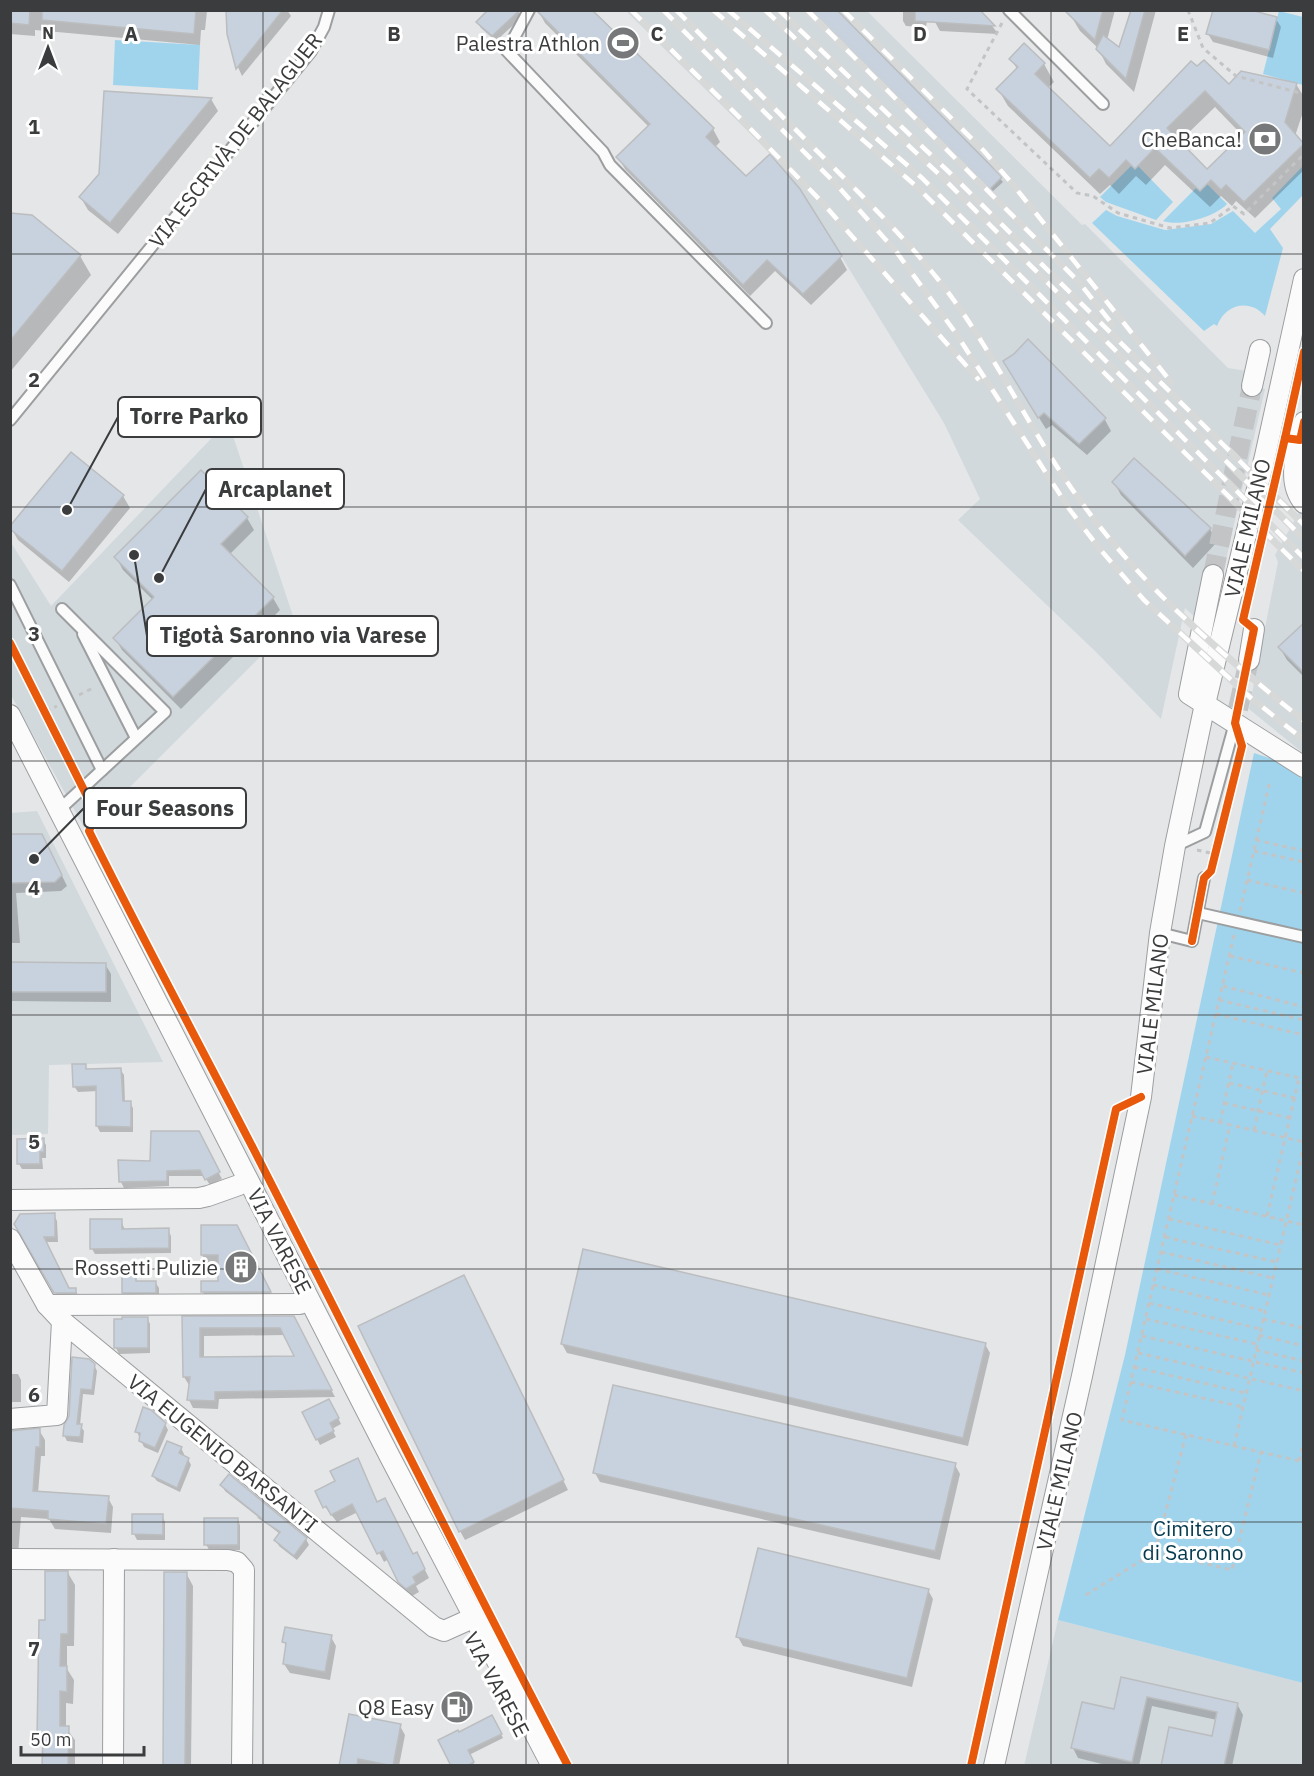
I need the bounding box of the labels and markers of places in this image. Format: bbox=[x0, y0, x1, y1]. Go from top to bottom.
sports icon: Palestra Athlon bbox=[605, 25, 641, 61]
place label: Palestra Athlon bbox=[456, 29, 600, 57]
bank icon: CheBanca! bbox=[1247, 121, 1283, 157]
place label: CheBanca! bbox=[1141, 125, 1242, 153]
callout: Torre Parko bbox=[118, 397, 261, 437]
callout: Arcaplanet bbox=[206, 469, 344, 509]
callout: Tigotà Saronno via Varese bbox=[147, 616, 438, 656]
callout: Four Seasons bbox=[84, 788, 246, 828]
building icon: Rossetti Pulizie bbox=[223, 1249, 259, 1285]
place label: Rossetti Pulizie bbox=[74, 1253, 218, 1281]
fuel station icon: Q8 Easy bbox=[439, 1689, 475, 1725]
place label: Q8 Easy bbox=[358, 1693, 435, 1721]

